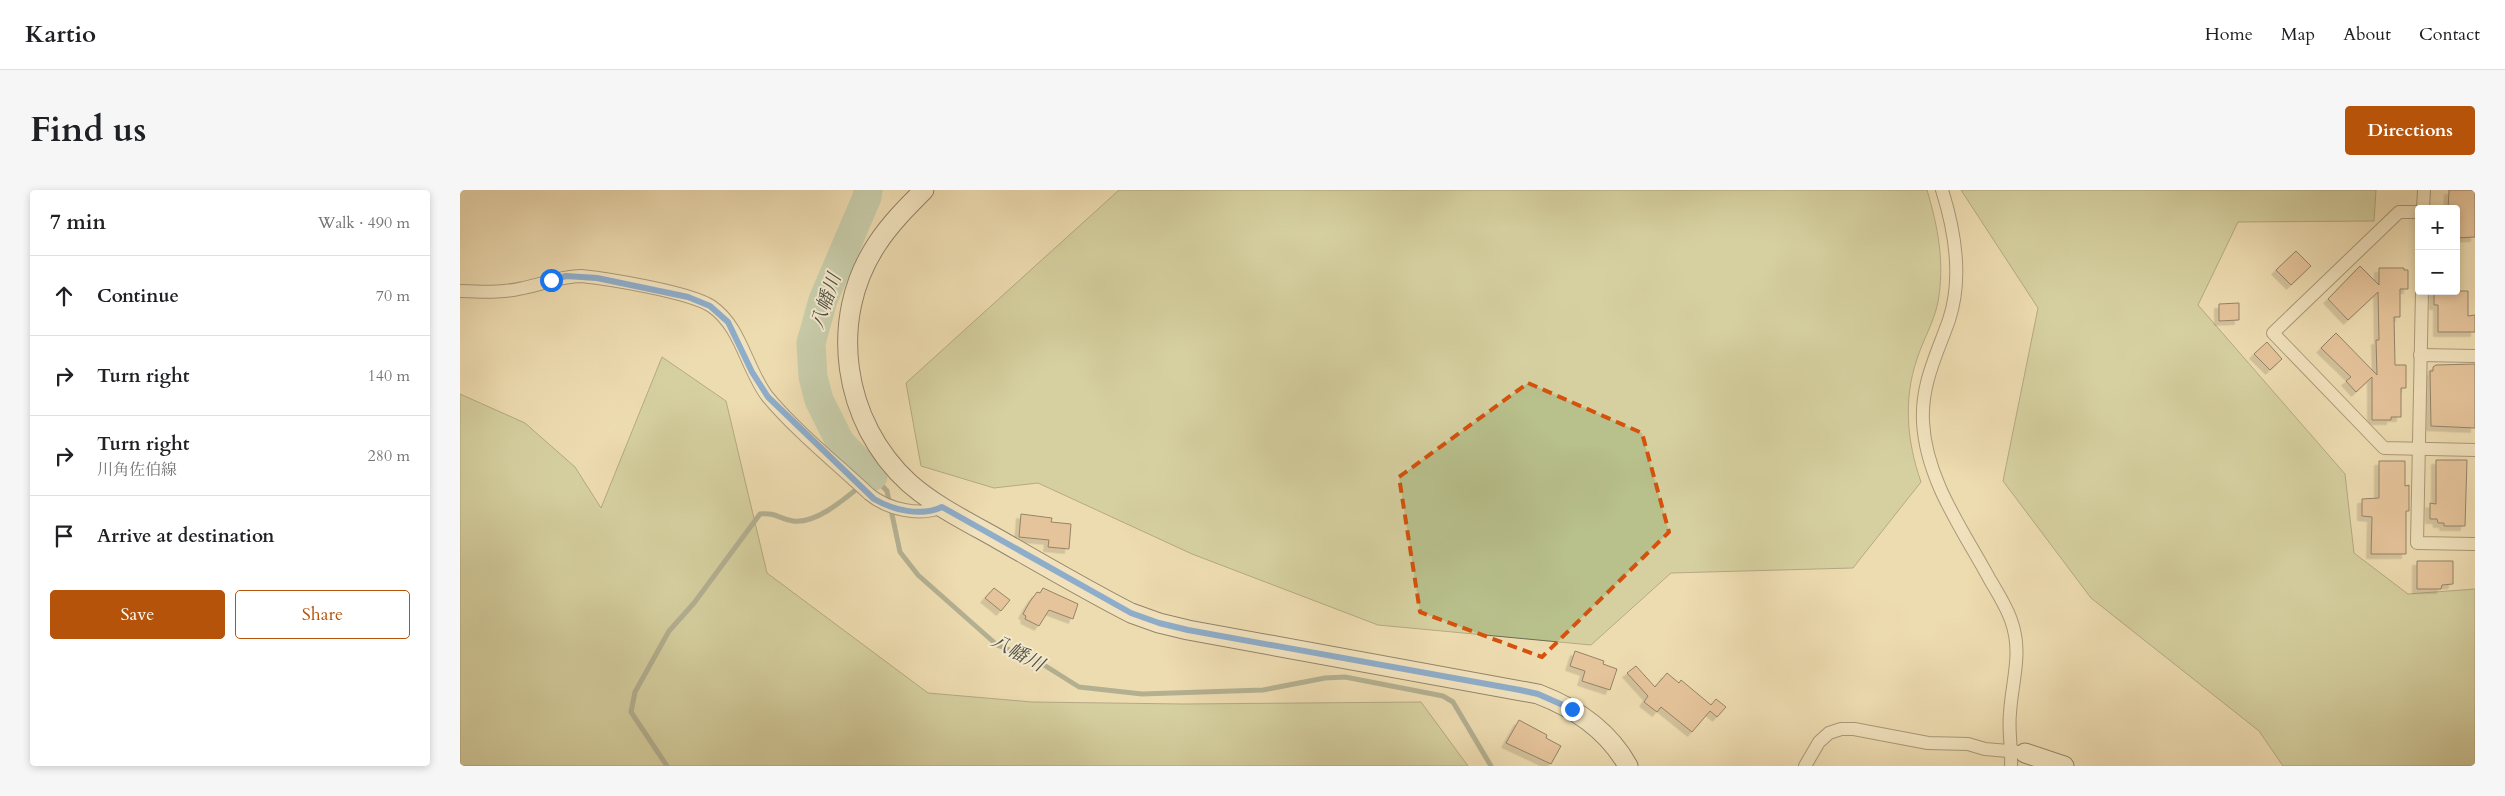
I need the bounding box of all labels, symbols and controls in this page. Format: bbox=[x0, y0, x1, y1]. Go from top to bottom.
text: Kartio bbox=[25, 18, 96, 51]
text: Home bbox=[2205, 22, 2253, 47]
text: Map bbox=[2281, 22, 2315, 47]
text: About bbox=[2343, 22, 2391, 47]
text: Contact bbox=[2419, 22, 2480, 47]
text: Find us bbox=[30, 106, 146, 154]
button: Directions bbox=[2345, 106, 2475, 155]
map controls bbox=[2415, 205, 2460, 295]
button: + bbox=[2415, 205, 2460, 250]
text: 7 min bbox=[50, 208, 106, 237]
text: Walk · 490 m bbox=[318, 212, 410, 234]
button: − bbox=[2415, 250, 2460, 295]
water label: 八幡川 bbox=[804, 268, 848, 333]
route start bbox=[540, 269, 563, 292]
icon: ahead bbox=[50, 282, 78, 310]
text: Continue bbox=[97, 283, 179, 309]
text: 70 m bbox=[376, 285, 410, 307]
icon: right bbox=[50, 362, 78, 390]
text: Turn right bbox=[97, 363, 189, 389]
text: 140 m bbox=[368, 365, 410, 387]
text: Turn right bbox=[97, 431, 189, 457]
icon: right bbox=[50, 442, 78, 470]
text: 280 m bbox=[368, 445, 410, 467]
text: 川角佐伯線 bbox=[97, 459, 177, 481]
icon: arrive bbox=[50, 522, 78, 550]
text: Arrive at destination bbox=[97, 523, 274, 549]
button: Save bbox=[50, 590, 225, 639]
button: Share bbox=[235, 590, 410, 639]
water label: 八幡川 bbox=[986, 628, 1051, 679]
route end bbox=[1561, 698, 1584, 721]

